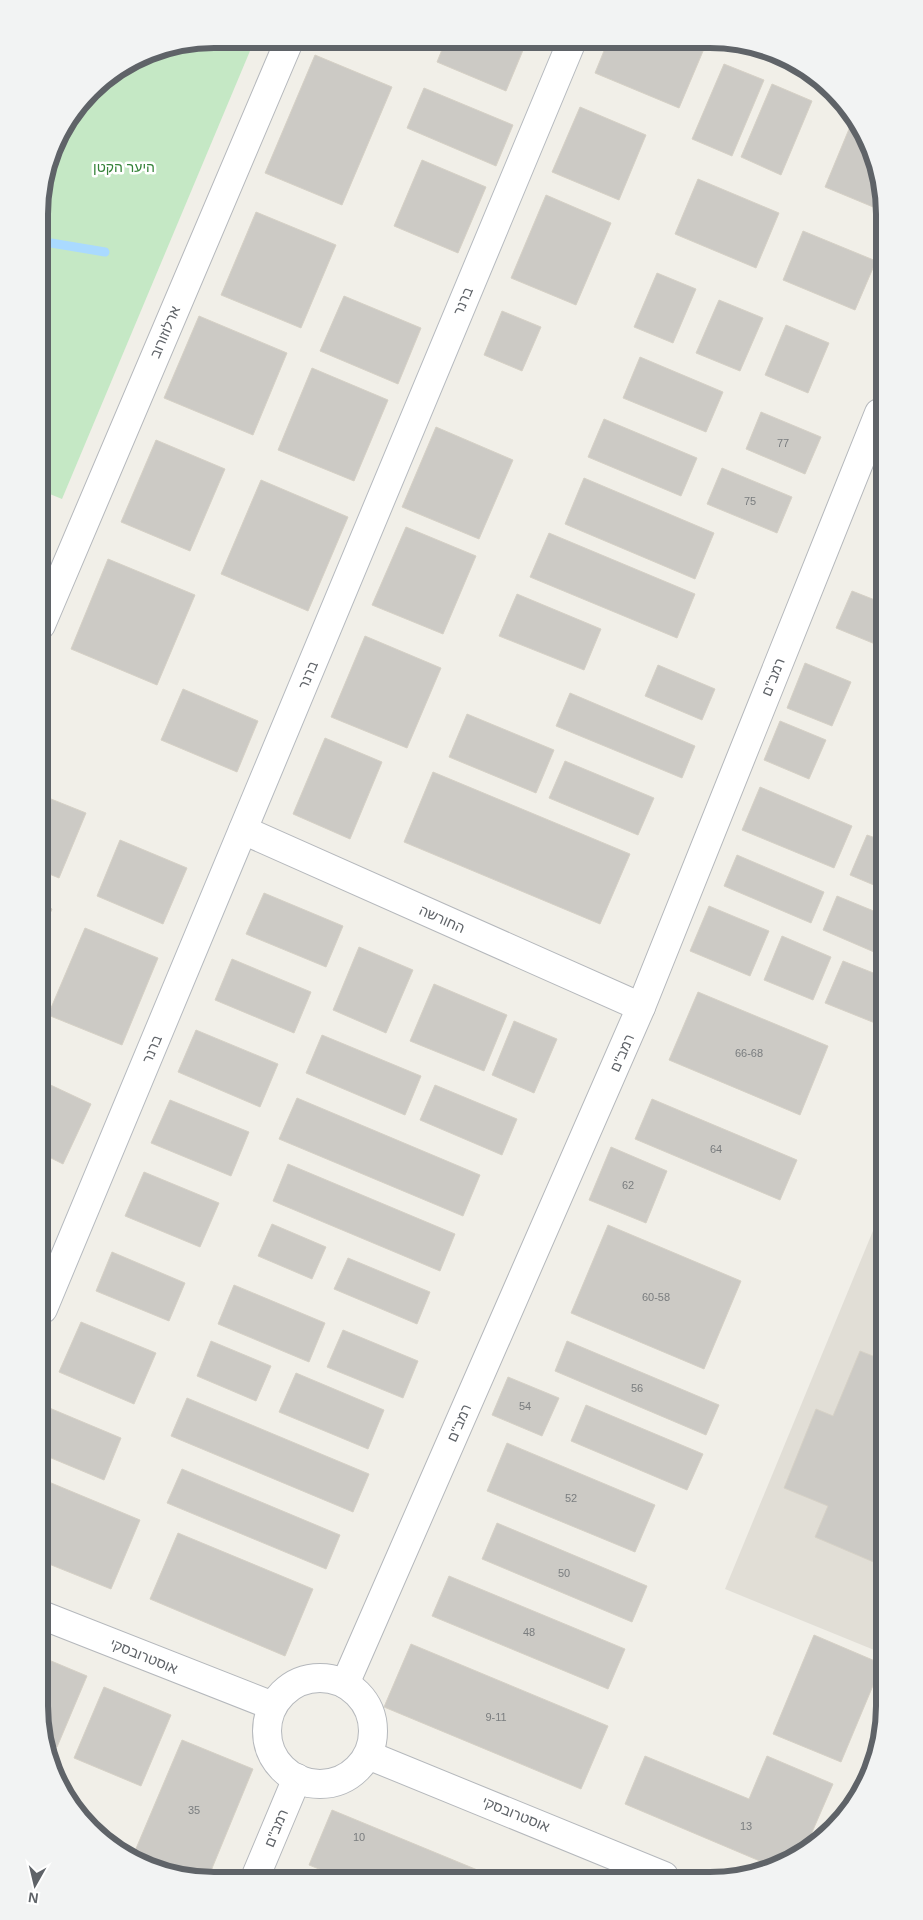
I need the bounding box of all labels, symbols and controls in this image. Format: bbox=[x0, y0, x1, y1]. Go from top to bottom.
park label: היער הקטן bbox=[93, 159, 155, 175]
street label: ברנר bbox=[450, 285, 476, 317]
street label: ארלוזורוב bbox=[147, 303, 183, 360]
house number: 77 bbox=[777, 437, 789, 449]
house number: 75 bbox=[744, 495, 756, 507]
street label: רמב"ם bbox=[758, 656, 788, 698]
street label: ברנר bbox=[295, 659, 321, 691]
street label: החורשה bbox=[417, 902, 467, 936]
street label: רמב"ם bbox=[607, 1032, 637, 1074]
street label: ברנר bbox=[139, 1033, 165, 1065]
house number: 66-68 bbox=[735, 1047, 763, 1059]
house number: 64 bbox=[710, 1143, 722, 1155]
house number: 62 bbox=[622, 1179, 634, 1191]
house number: 60-58 bbox=[642, 1291, 670, 1303]
house number: 56 bbox=[631, 1382, 643, 1394]
house number: 54 bbox=[519, 1400, 531, 1412]
street label: רמב"ם bbox=[444, 1402, 474, 1444]
house number: 52 bbox=[565, 1492, 577, 1504]
house number: 50 bbox=[558, 1567, 570, 1579]
house number: 48 bbox=[523, 1626, 535, 1638]
street label: אוסטרובסקי bbox=[108, 1635, 180, 1677]
house number: 9-11 bbox=[485, 1711, 507, 1723]
street label: אוסטרובסקי bbox=[480, 1793, 552, 1835]
house number: 35 bbox=[188, 1804, 200, 1816]
street label: רמב"ם bbox=[261, 1807, 291, 1849]
house number: 13 bbox=[740, 1820, 752, 1832]
house number: 10 bbox=[353, 1831, 365, 1843]
north arrow bbox=[10, 1860, 60, 1910]
text: N bbox=[27, 1889, 39, 1907]

